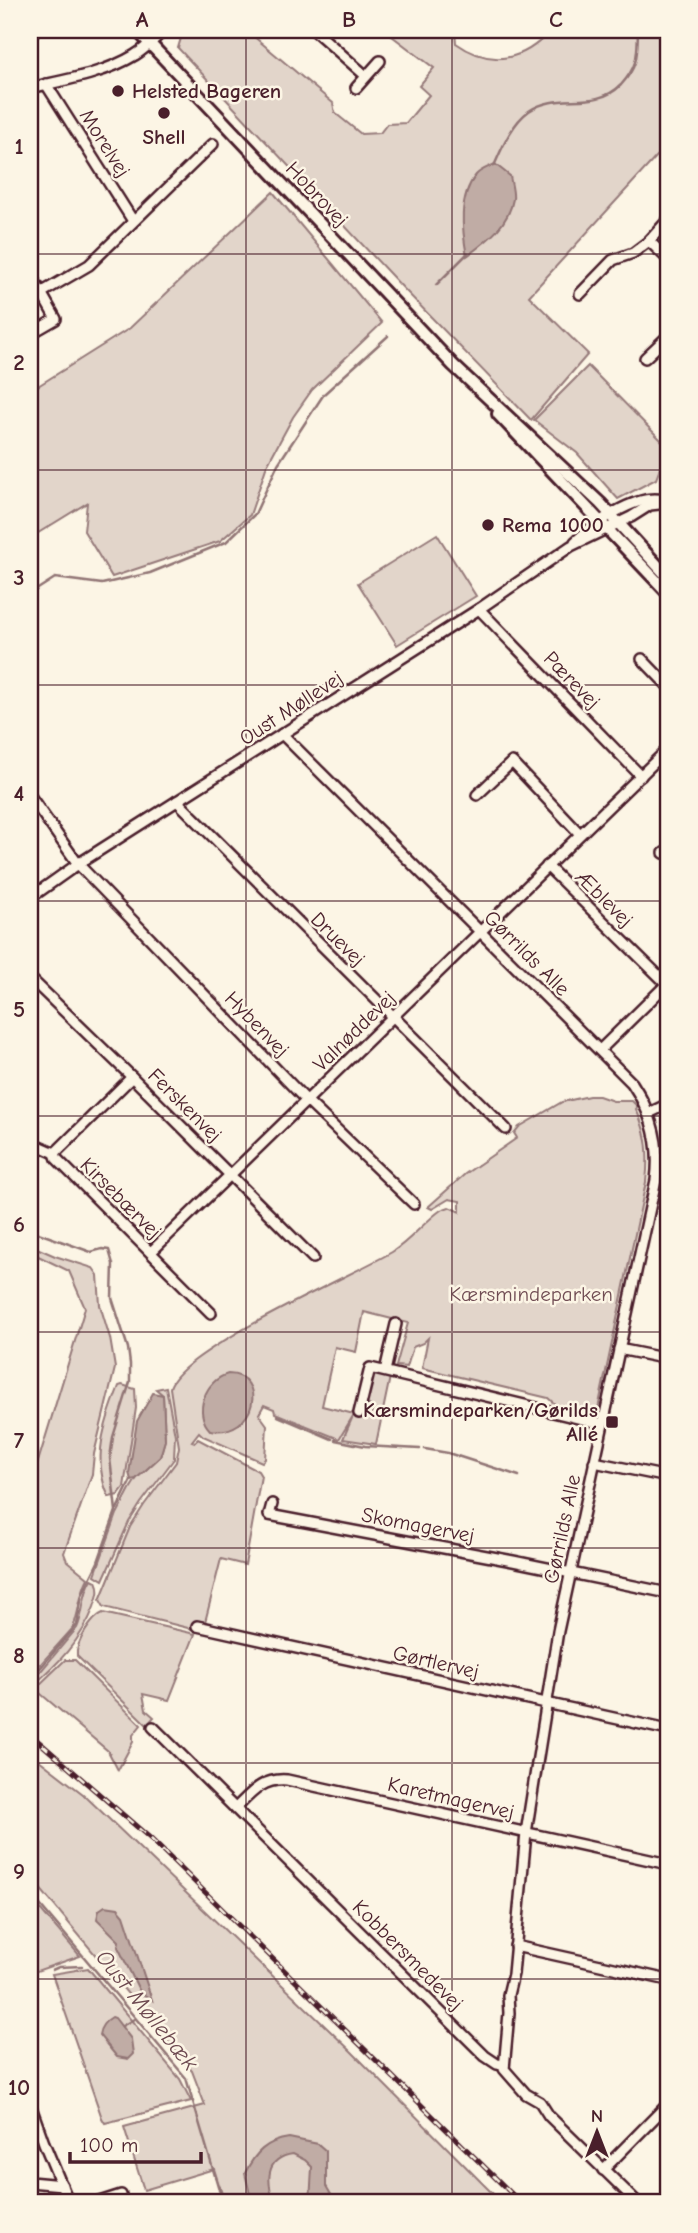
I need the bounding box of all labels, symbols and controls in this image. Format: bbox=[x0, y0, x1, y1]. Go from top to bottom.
text: A bbox=[136, 6, 149, 33]
text: B bbox=[342, 6, 356, 33]
text: C bbox=[549, 6, 563, 33]
place label: Helsted Bageren bbox=[132, 79, 281, 103]
marker: Helsted Bageren bbox=[110, 83, 126, 99]
street label: Morelvej bbox=[75, 105, 135, 181]
marker: Shell bbox=[156, 105, 172, 121]
place label: Shell bbox=[143, 125, 185, 149]
text: 1 bbox=[14, 133, 24, 160]
street label: Hobrovej bbox=[281, 156, 353, 232]
text: 2 bbox=[13, 349, 25, 376]
place label: Rema 1000 bbox=[502, 513, 604, 537]
marker: Rema 1000 bbox=[480, 517, 496, 533]
text: 3 bbox=[13, 564, 25, 591]
street label: Pærevej bbox=[539, 646, 605, 714]
street label: Oust Møllevej bbox=[235, 666, 347, 750]
text: 4 bbox=[14, 780, 25, 807]
street label: Æblevej bbox=[570, 864, 638, 932]
street label: Gørrilds Alle bbox=[479, 905, 575, 1001]
street label: Druevej bbox=[306, 907, 370, 971]
street label: Hybenvej bbox=[220, 986, 294, 1062]
street label: Valnøddevej bbox=[308, 986, 400, 1076]
text: 5 bbox=[13, 996, 25, 1023]
street label: Ferskenvej bbox=[143, 1063, 227, 1147]
street label: Kirsebærvej bbox=[75, 1152, 167, 1244]
text: 6 bbox=[13, 1211, 25, 1238]
park label: Kærsmindeparken bbox=[449, 1282, 613, 1306]
place label: Kærsmindeparken/Gørilds Allé bbox=[363, 1398, 598, 1446]
marker: Kærsmindeparken/Gørilds Allé bbox=[604, 1414, 620, 1430]
text: 7 bbox=[14, 1427, 25, 1454]
street label: Gørrilds Alle bbox=[539, 1472, 585, 1586]
street label: Skomagervej bbox=[360, 1502, 476, 1548]
street label: Gørtlervej bbox=[391, 1640, 481, 1684]
text: 8 bbox=[13, 1642, 25, 1669]
street label: Karetmagervej bbox=[385, 1772, 517, 1824]
text: 9 bbox=[13, 1858, 25, 1885]
street label: Kobbersmedevej bbox=[348, 1895, 468, 2015]
water label: Oust Møllebæk bbox=[90, 1944, 204, 2076]
text: 10 bbox=[8, 2074, 30, 2101]
north arrow bbox=[562, 2096, 632, 2166]
text: N bbox=[591, 2105, 603, 2127]
scale bar bbox=[70, 2121, 201, 2165]
text: 100 m bbox=[80, 2133, 138, 2157]

